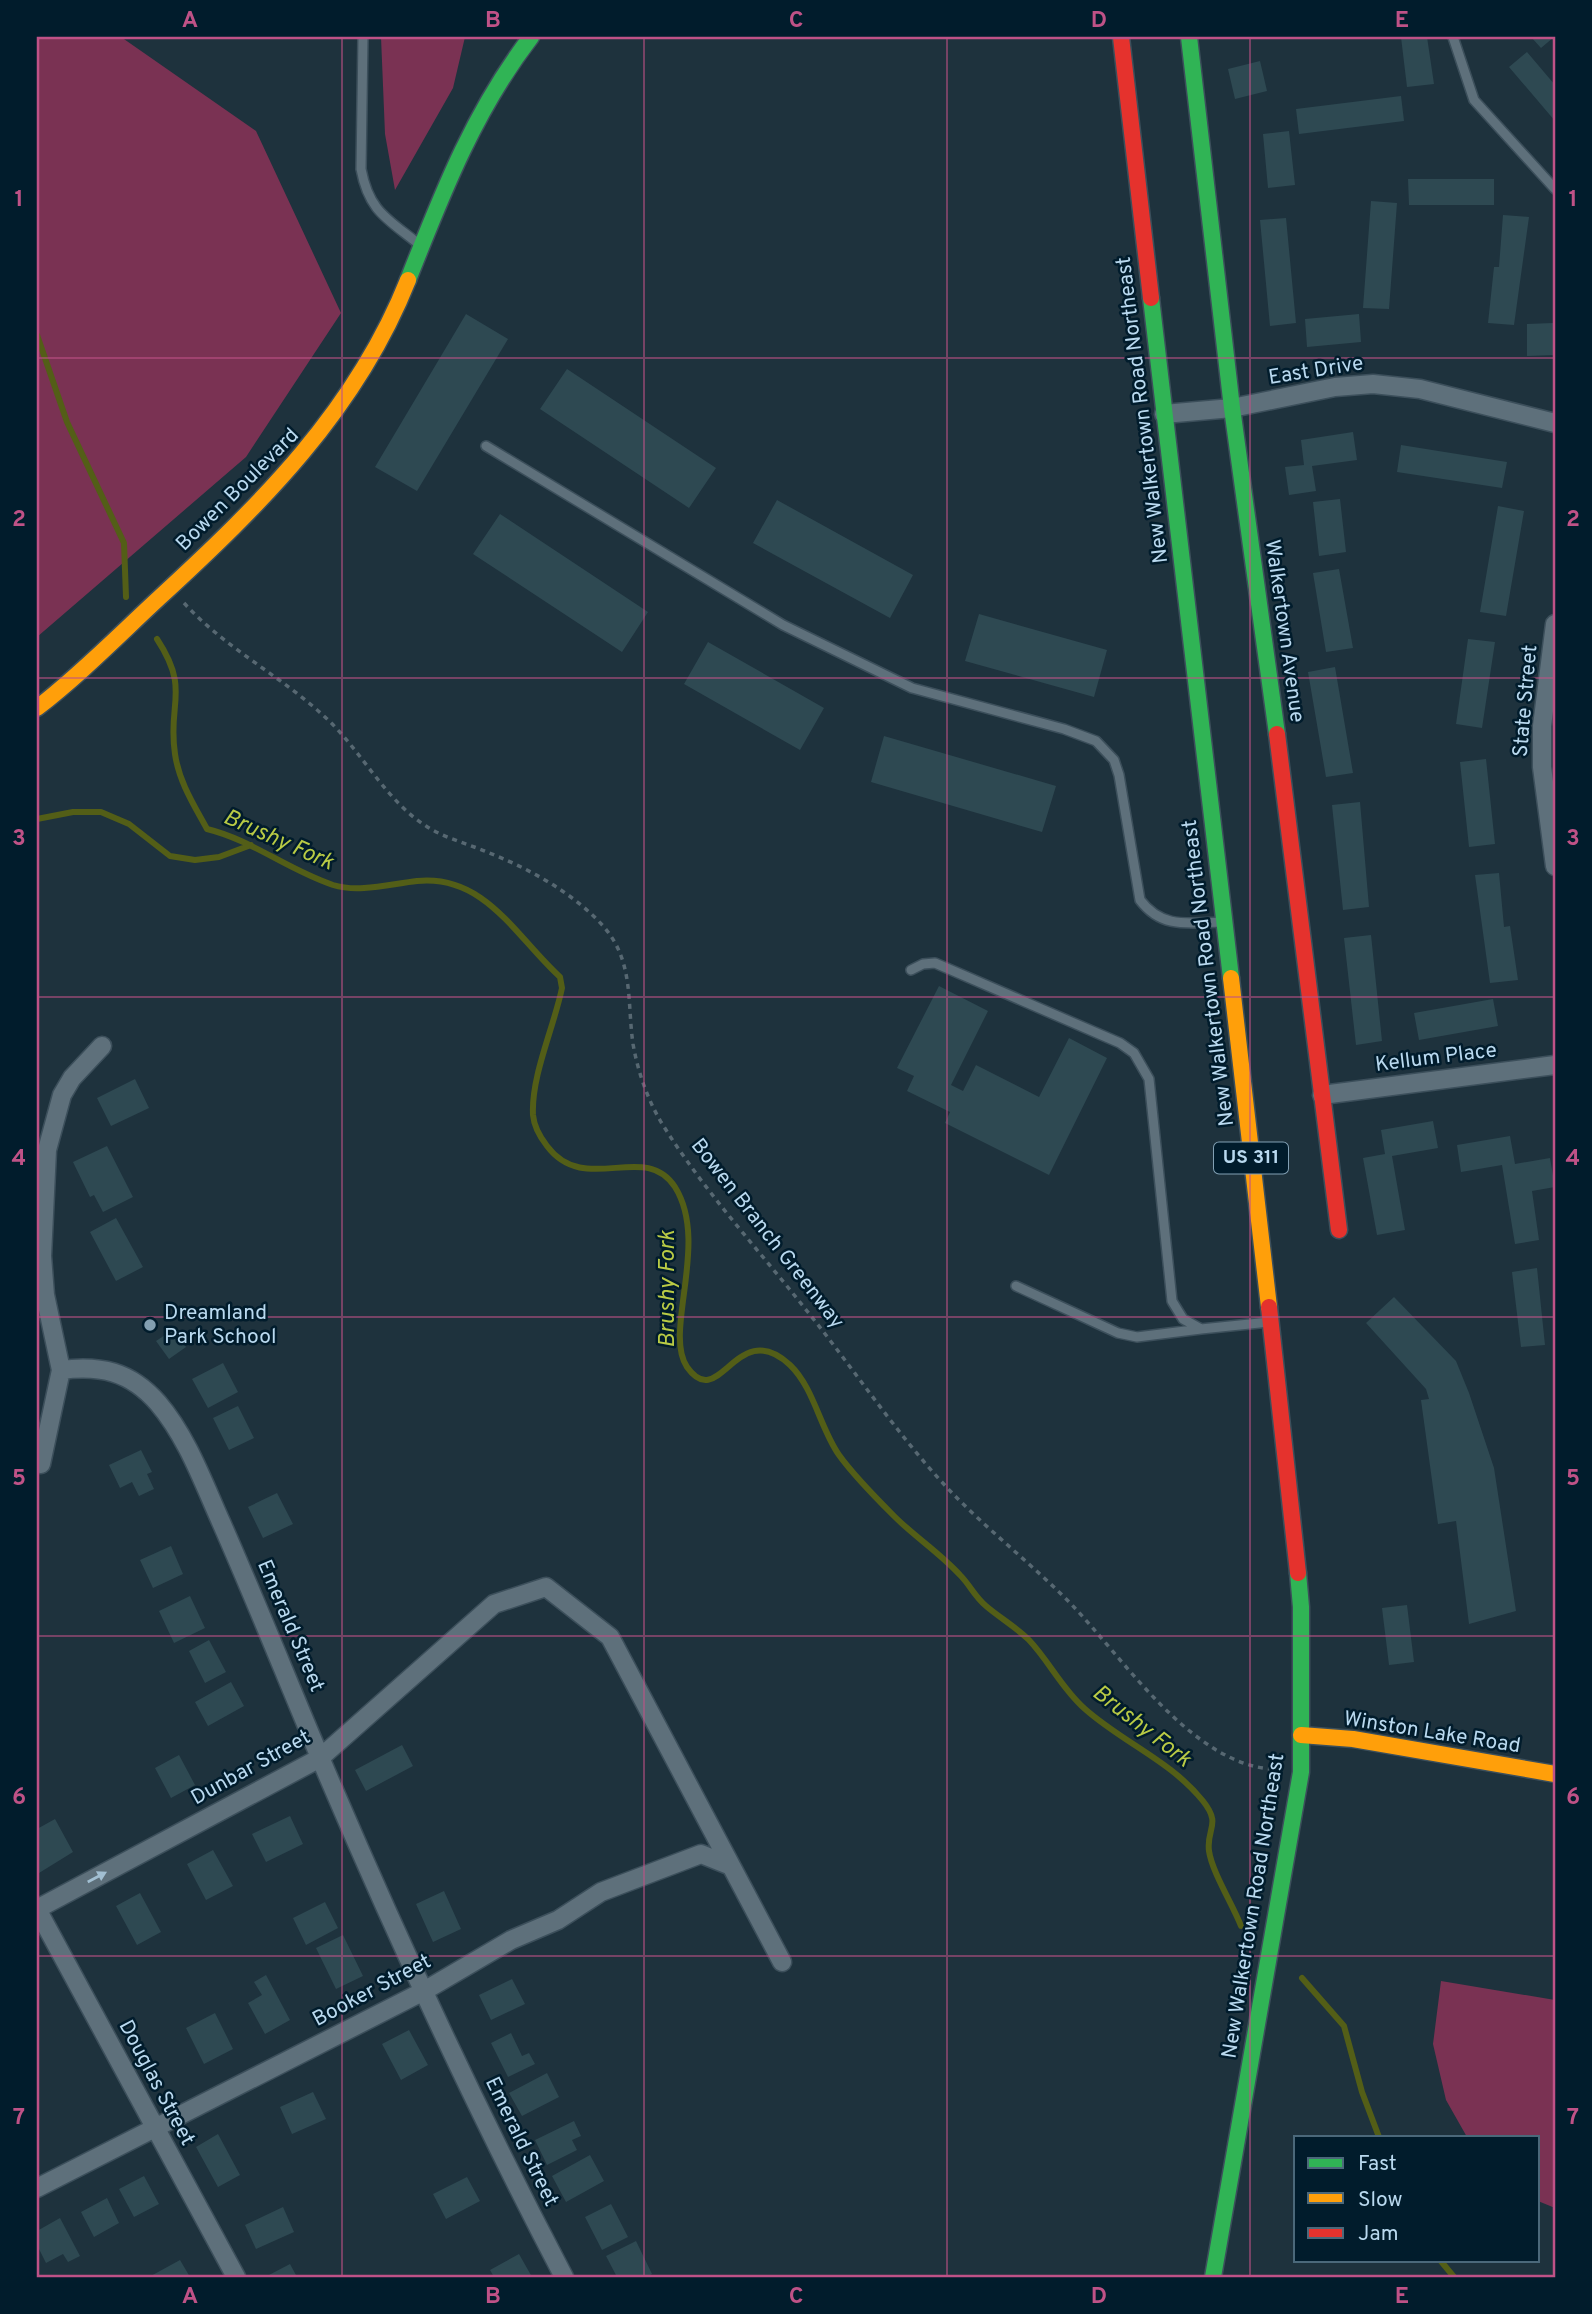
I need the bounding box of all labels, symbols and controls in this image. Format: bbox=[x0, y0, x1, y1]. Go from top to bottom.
text: A bbox=[182, 7, 198, 36]
text: B bbox=[485, 7, 501, 36]
text: C bbox=[789, 7, 803, 36]
text: D bbox=[1091, 7, 1107, 36]
text: E bbox=[1395, 7, 1409, 36]
text: 1 bbox=[14, 186, 24, 215]
text: 1 bbox=[1568, 186, 1578, 215]
street label: New Walkertown Road Northeast bbox=[1111, 255, 1175, 565]
street label: East Drive bbox=[1267, 350, 1365, 392]
street label: Bowen Boulevard bbox=[171, 423, 305, 557]
text: 2 bbox=[12, 506, 26, 535]
text: 2 bbox=[1566, 506, 1580, 535]
street label: Walkertown Avenue bbox=[1258, 538, 1310, 724]
street label: State Street bbox=[1508, 644, 1544, 758]
water label: Brushy Fork bbox=[218, 804, 338, 878]
street label: New Walkertown Road Northeast bbox=[1177, 818, 1241, 1128]
text: 3 bbox=[12, 825, 26, 854]
text: 3 bbox=[1566, 825, 1580, 854]
street label: Kellum Place bbox=[1374, 1037, 1498, 1079]
street label: Bowen Branch Greenway bbox=[684, 1133, 850, 1335]
road number: US 311 bbox=[1214, 1142, 1288, 1174]
text: 4 bbox=[12, 1145, 26, 1174]
text: 4 bbox=[1566, 1145, 1580, 1174]
water label: Brushy Fork bbox=[654, 1230, 683, 1348]
place label: Dreamland Park School bbox=[164, 1300, 276, 1351]
marker: Dreamland Park School bbox=[142, 1317, 158, 1333]
text: 5 bbox=[12, 1465, 26, 1494]
text: 5 bbox=[1566, 1465, 1580, 1494]
street label: Emerald Street bbox=[250, 1556, 330, 1696]
water label: Brushy Fork bbox=[1086, 1679, 1197, 1775]
street label: Winston Lake Road bbox=[1342, 1706, 1522, 1760]
street label: Dunbar Street bbox=[187, 1724, 315, 1812]
street label: New Walkertown Road Northeast bbox=[1217, 1751, 1291, 2061]
text: 6 bbox=[12, 1784, 26, 1813]
text: 6 bbox=[1566, 1784, 1580, 1813]
one-way arrow bbox=[87, 1871, 107, 1883]
street label: Booker Street bbox=[308, 1948, 436, 2034]
street label: Douglas Street bbox=[112, 2016, 200, 2150]
street label: Emerald Street bbox=[478, 2073, 564, 2211]
text: 7 bbox=[13, 2104, 25, 2133]
text: 7 bbox=[1567, 2104, 1579, 2133]
legend bbox=[1294, 2136, 1540, 2262]
text: Fast bbox=[1358, 2151, 1397, 2178]
text: Slow bbox=[1358, 2187, 1403, 2214]
text: Jam bbox=[1358, 2221, 1399, 2248]
text: A bbox=[182, 2283, 198, 2312]
text: B bbox=[485, 2283, 501, 2312]
text: C bbox=[789, 2283, 803, 2312]
text: D bbox=[1091, 2283, 1107, 2312]
text: E bbox=[1395, 2283, 1409, 2312]

